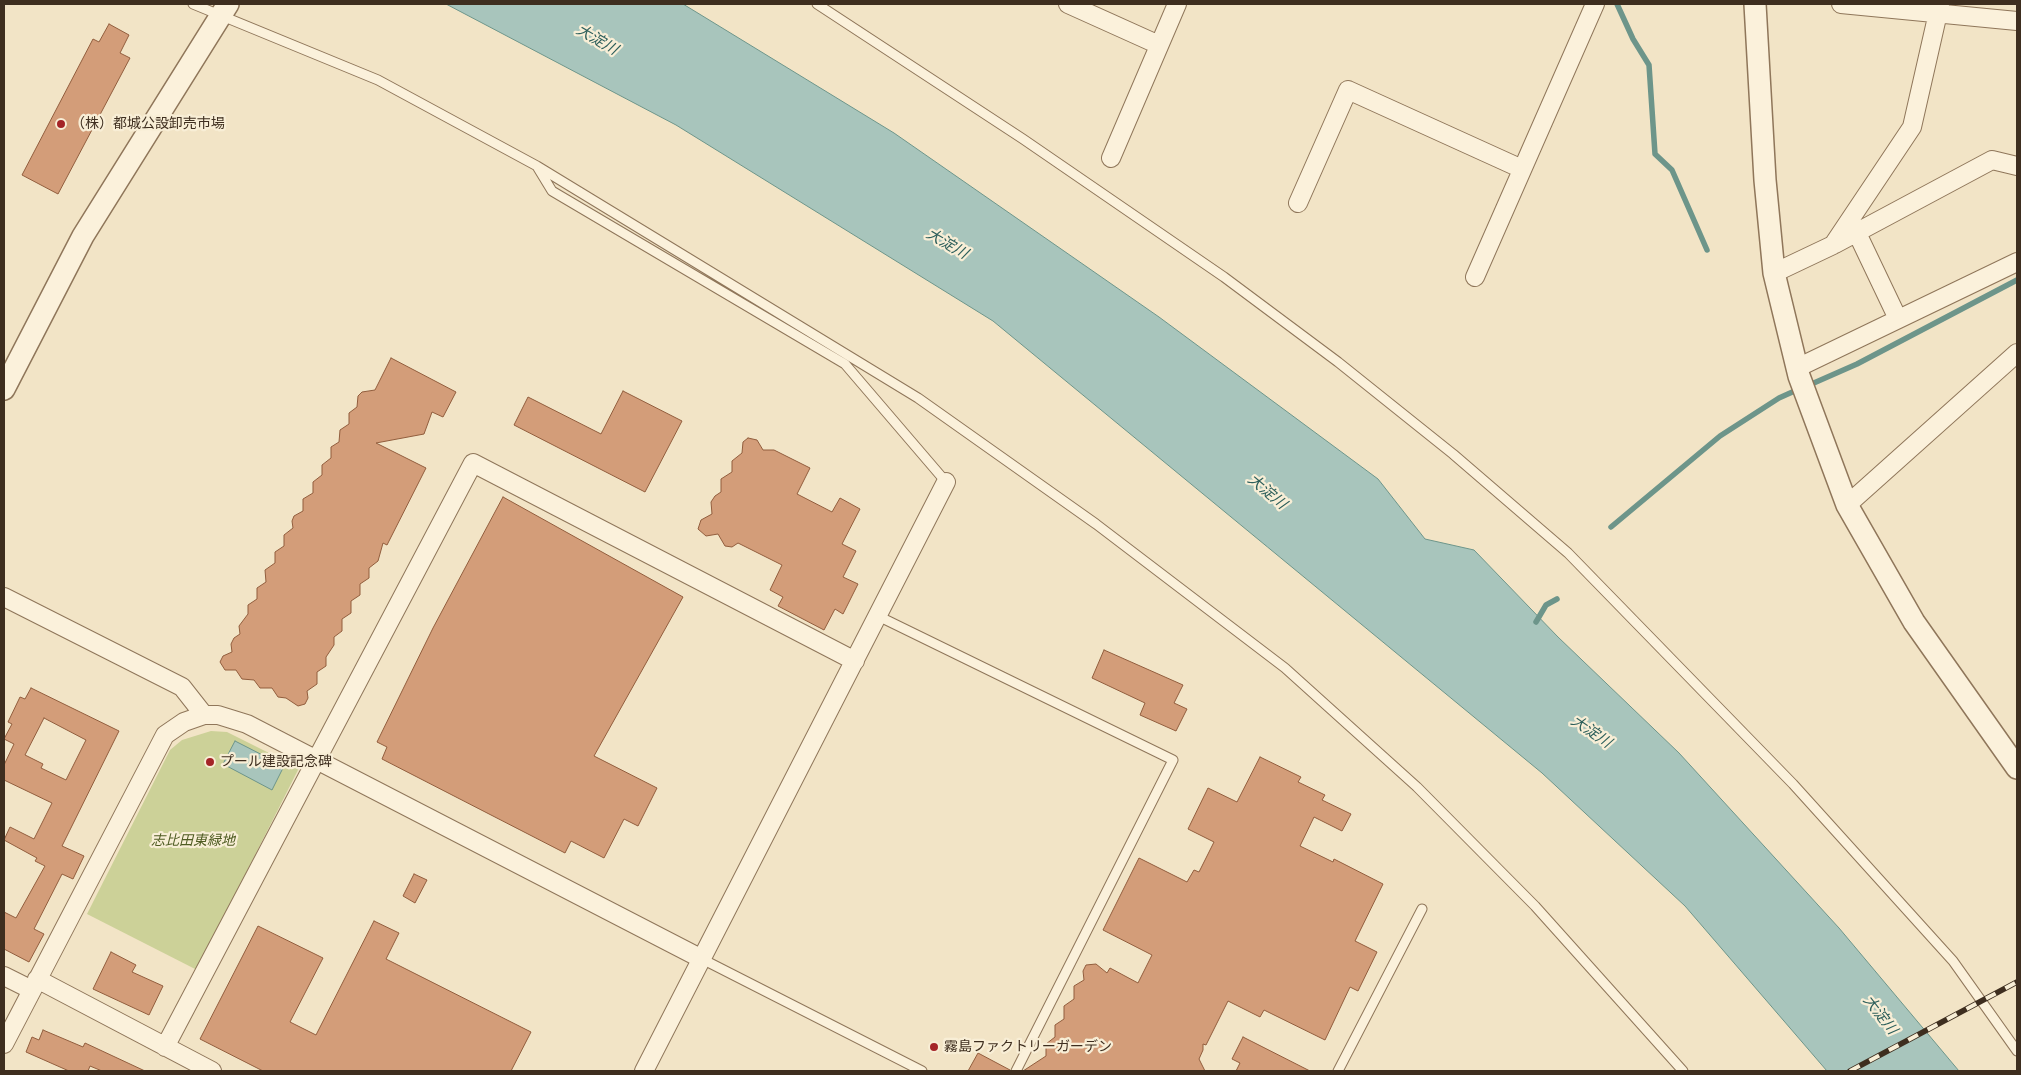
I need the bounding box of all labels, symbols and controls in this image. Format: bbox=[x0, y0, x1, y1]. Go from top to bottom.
water label: 大淀川 bbox=[573, 21, 621, 59]
place label: （株）都城公設卸売市場 bbox=[71, 116, 225, 132]
marker: （株）都城公設卸売市場 bbox=[55, 118, 67, 130]
water label: 大淀川 bbox=[923, 225, 971, 263]
water label: 大淀川 bbox=[1244, 471, 1290, 513]
water label: 大淀川 bbox=[1567, 712, 1615, 752]
place label: プール建設記念碑 bbox=[220, 754, 332, 770]
marker: プール建設記念碑 bbox=[204, 756, 216, 768]
park label: 志比田東緑地 bbox=[151, 833, 235, 849]
water label: 大淀川 bbox=[1859, 992, 1901, 1038]
place label: 霧島ファクトリーガーデン bbox=[944, 1039, 1112, 1055]
marker: 霧島ファクトリーガーデン bbox=[928, 1041, 940, 1053]

